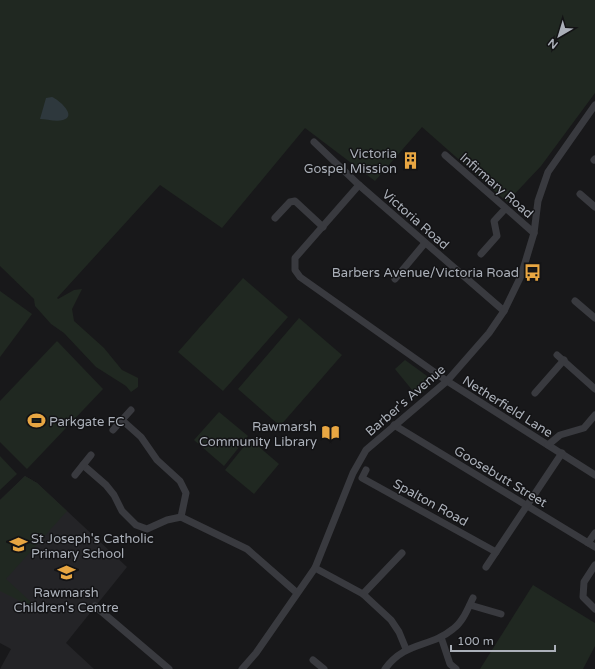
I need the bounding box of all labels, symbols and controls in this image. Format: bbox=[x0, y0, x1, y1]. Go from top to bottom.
north arrow bbox=[539, 16, 579, 56]
text: N bbox=[546, 36, 561, 51]
place label: Victoria Gospel Mission bbox=[304, 146, 397, 177]
building icon: Victoria Gospel Mission bbox=[400, 150, 420, 170]
street label: Infirmary Road bbox=[456, 150, 536, 222]
street label: Victoria Road bbox=[379, 186, 452, 253]
bus stop icon: Barbers Avenue/Victoria Road bbox=[522, 262, 542, 282]
place label: Barbers Avenue/Victoria Road bbox=[332, 265, 519, 281]
street label: Barber's Avenue bbox=[362, 362, 449, 440]
street label: Netherfield Lane bbox=[459, 373, 556, 441]
sports icon: Parkgate FC bbox=[26, 411, 46, 431]
place label: Parkgate FC bbox=[49, 414, 124, 430]
place label: Rawmarsh Community Library bbox=[199, 419, 317, 450]
library icon: Rawmarsh Community Library bbox=[320, 423, 340, 443]
street label: Goosebutt Street bbox=[451, 443, 550, 511]
street label: Spalton Road bbox=[390, 476, 471, 530]
place label: St Joseph's Catholic Primary School bbox=[31, 531, 154, 562]
school or university icon: St Joseph's Catholic Primary School bbox=[8, 535, 28, 555]
school or university icon: Rawmarsh Children's Centre bbox=[56, 563, 76, 583]
place label: Rawmarsh Children's Centre bbox=[13, 585, 119, 616]
scale bar bbox=[451, 627, 555, 653]
text: 100 m bbox=[457, 634, 494, 648]

